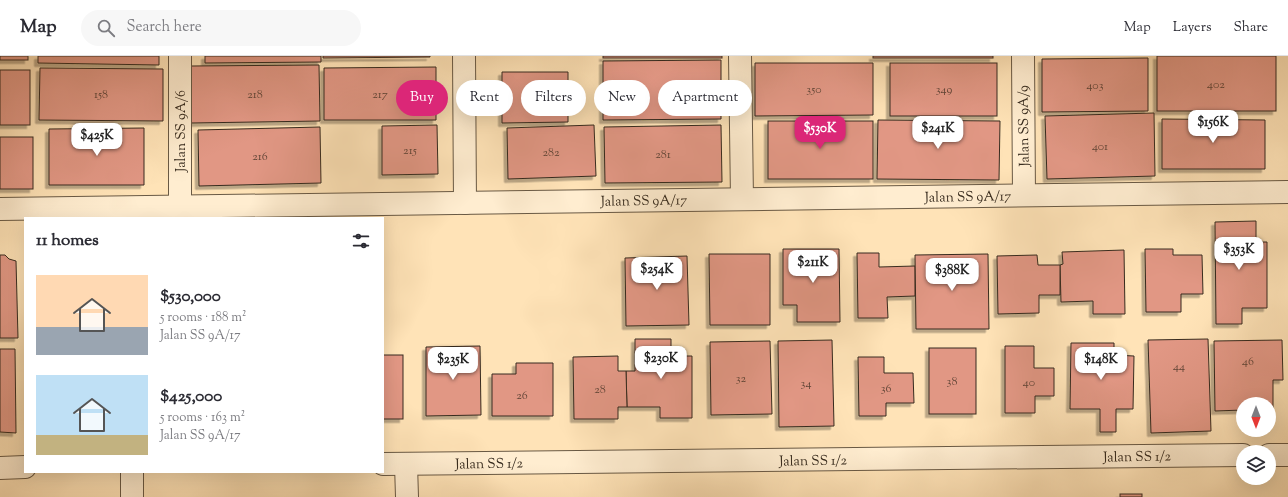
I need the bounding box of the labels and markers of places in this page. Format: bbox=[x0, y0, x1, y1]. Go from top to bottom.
pin: $156K bbox=[1185, 110, 1241, 144]
pin: $530K bbox=[792, 116, 848, 150]
pin: $241K bbox=[910, 116, 966, 150]
pin: $425K bbox=[69, 123, 125, 157]
pin: $353K bbox=[1211, 237, 1267, 271]
pin: $211K bbox=[785, 250, 841, 284]
pin: $254K bbox=[629, 257, 685, 291]
pin: $388K bbox=[924, 258, 980, 292]
pin: $230K bbox=[633, 346, 689, 380]
pin: $235K bbox=[425, 347, 481, 381]
pin: $148K bbox=[1073, 347, 1129, 381]

